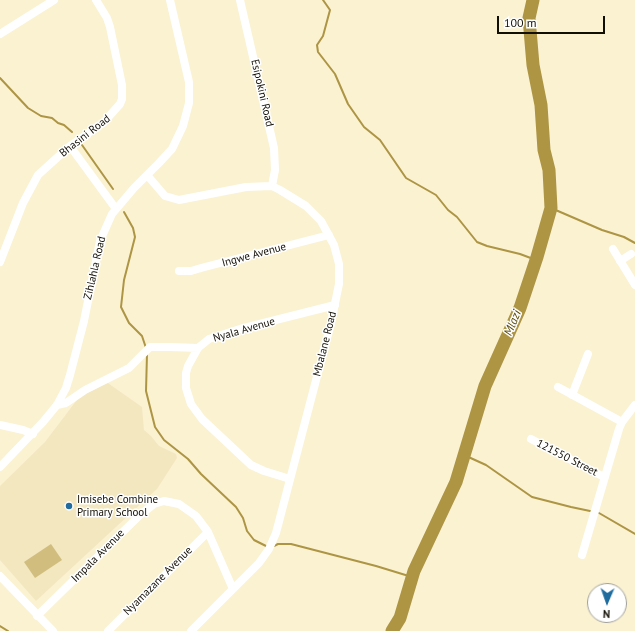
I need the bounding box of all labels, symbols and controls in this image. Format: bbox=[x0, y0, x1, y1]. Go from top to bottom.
scale bar bbox=[499, 8, 607, 34]
text: 100 m bbox=[504, 15, 537, 30]
street label: Esipokini Road bbox=[248, 58, 276, 128]
street label: Bhasini Road bbox=[57, 112, 113, 160]
street label: Zihlahla Road bbox=[81, 235, 109, 301]
street label: Ingwe Avenue bbox=[220, 240, 288, 270]
water label: Mlazi bbox=[501, 308, 525, 338]
street label: Mbalane Road bbox=[311, 310, 339, 378]
street label: Nyala Avenue bbox=[211, 315, 277, 345]
street label: 121550 Street bbox=[534, 437, 600, 479]
place label: Imisebe Combine Primary School bbox=[77, 493, 158, 519]
marker: Imisebe Combine Primary School bbox=[64, 501, 74, 511]
street label: Impala Avenue bbox=[69, 527, 127, 585]
street label: Nyamazane Avenue bbox=[121, 544, 195, 618]
north arrow bbox=[587, 583, 627, 623]
text: N bbox=[603, 607, 610, 621]

